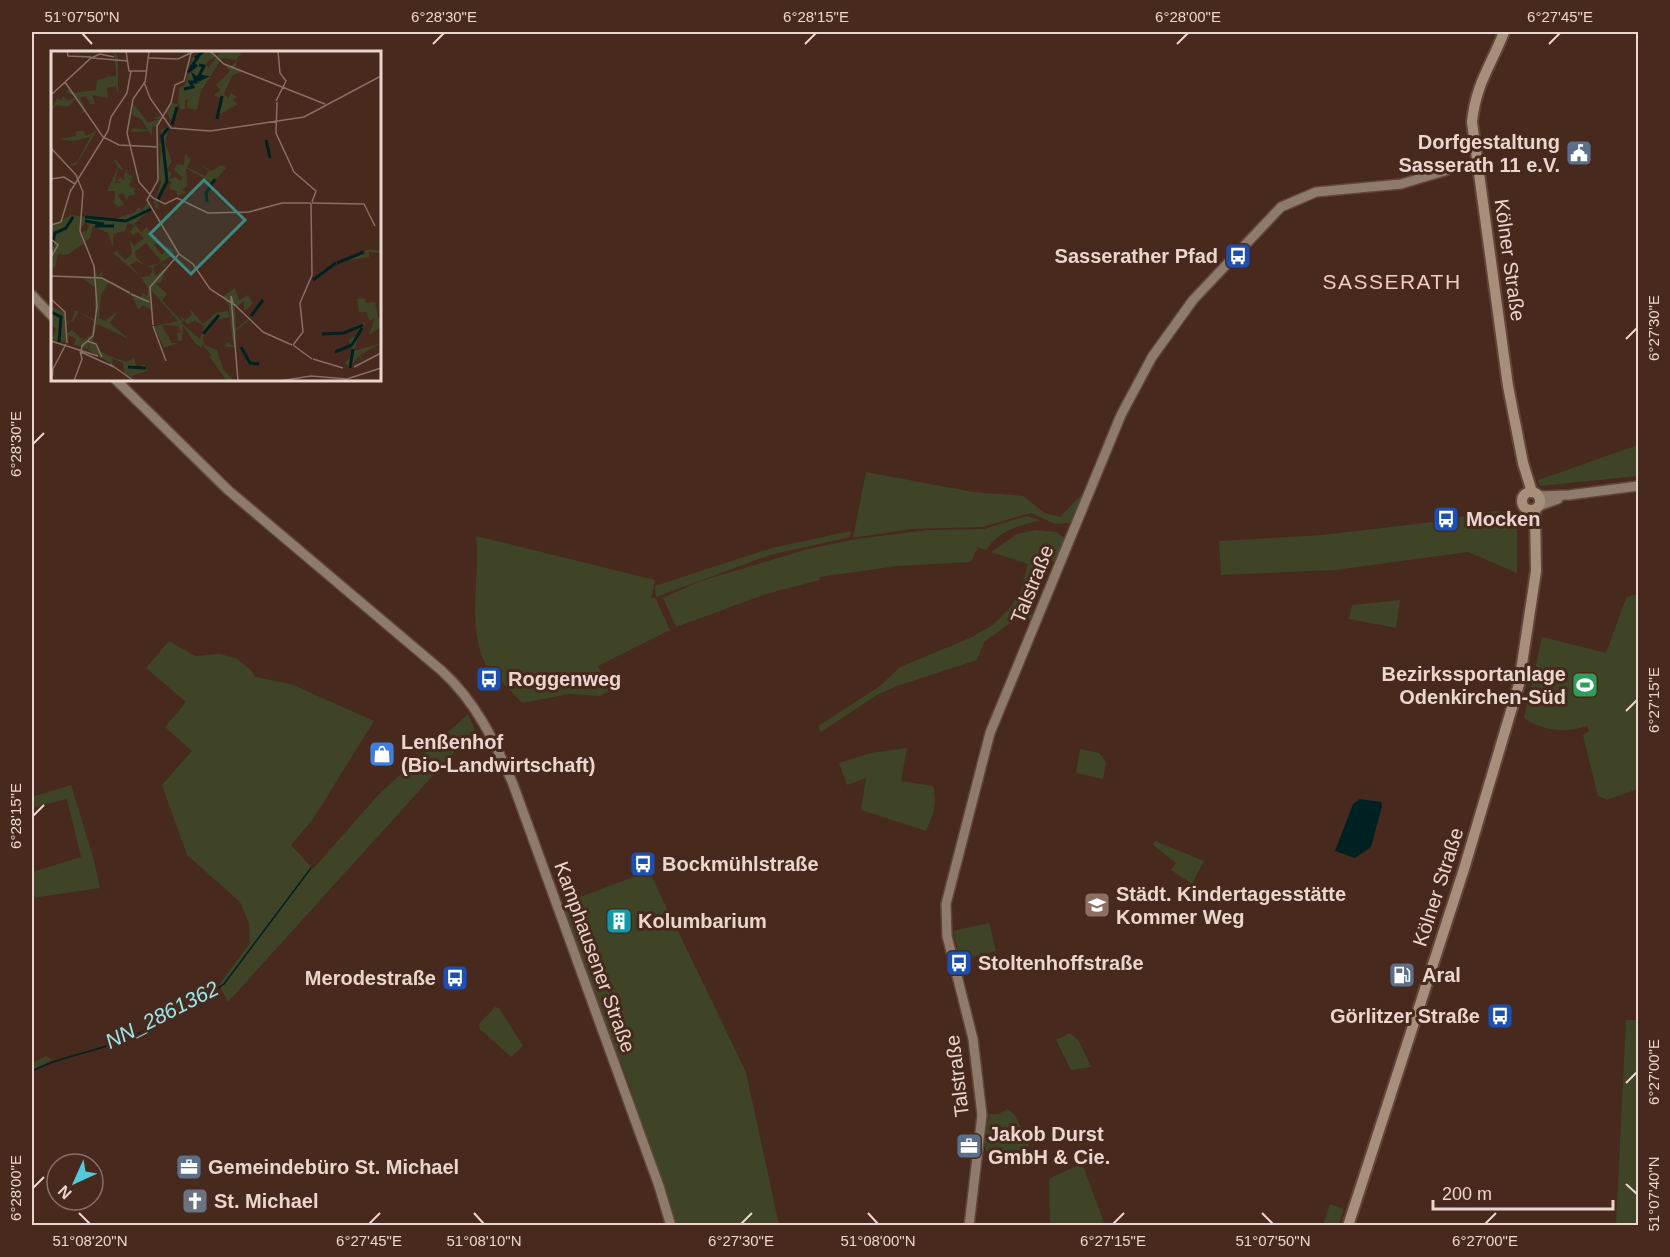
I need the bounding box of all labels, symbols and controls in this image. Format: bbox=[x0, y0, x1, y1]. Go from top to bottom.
text: 51°07'50"N bbox=[44, 8, 120, 25]
text: 6°28'30"E bbox=[411, 8, 477, 25]
text: 6°28'15"E bbox=[783, 8, 849, 25]
text: 6°28'00"E bbox=[1155, 8, 1221, 25]
text: 6°27'45"E bbox=[1527, 8, 1593, 25]
inset map bbox=[51, 51, 381, 381]
place label: Dorfgestaltung Sasserath 11 e.V. bbox=[1398, 131, 1560, 176]
public building icon: Dorfgestaltung Sasserath 11 e.V. bbox=[1564, 138, 1594, 168]
street label: Kölner Straße bbox=[1491, 197, 1529, 323]
bus stop icon: Sasserather Pfad bbox=[1223, 241, 1253, 271]
place label: Sasserather Pfad bbox=[1055, 245, 1218, 267]
district label: SASSERATH bbox=[1322, 270, 1462, 293]
text: 6°27'30"E bbox=[1645, 295, 1662, 361]
text: 6°28'30"E bbox=[7, 411, 24, 477]
bus stop icon: Mocken bbox=[1431, 504, 1461, 534]
place label: Mocken bbox=[1466, 508, 1540, 530]
street label: Talstraße bbox=[1006, 542, 1058, 626]
place label: Bezirkssportanlage Odenkirchen-Süd bbox=[1381, 663, 1566, 708]
bus stop icon: Roggenweg bbox=[474, 664, 504, 694]
text: 6°27'15"E bbox=[1645, 667, 1662, 733]
place label: Roggenweg bbox=[508, 668, 621, 690]
sports icon: Bezirkssportanlage Odenkirchen-Süd bbox=[1570, 670, 1600, 700]
place label: Lenßenhof (Bio-Landwirtschaft) bbox=[401, 731, 595, 776]
shop icon: Lenßenhof (Bio-Landwirtschaft) bbox=[367, 739, 397, 769]
text: 6°28'15"E bbox=[7, 783, 24, 849]
street label: Kölner Straße bbox=[1408, 825, 1468, 949]
bus stop icon: Bockmühlstraße bbox=[628, 849, 658, 879]
place label: Bockmühlstraße bbox=[662, 853, 819, 875]
street label: Kamphausener Straße bbox=[550, 859, 640, 1055]
place label: Städt. Kindertagesstätte Kommer Weg bbox=[1116, 883, 1346, 928]
school or university icon: Städt. Kindertagesstätte Kommer Weg bbox=[1082, 890, 1112, 920]
building icon: Kolumbarium bbox=[604, 906, 634, 936]
place label: Kolumbarium bbox=[638, 910, 767, 932]
bus stop icon: Stoltenhoffstraße bbox=[944, 948, 974, 978]
place label: Stoltenhoffstraße bbox=[978, 952, 1144, 974]
fuel station icon: Aral bbox=[1387, 960, 1417, 990]
bus stop icon: Merodestraße bbox=[440, 963, 470, 993]
place label: Aral bbox=[1422, 964, 1461, 986]
place label: Merodestraße bbox=[305, 967, 436, 989]
water label: NN_2861362 bbox=[101, 976, 222, 1053]
bus stop icon: Görlitzer Straße bbox=[1485, 1001, 1515, 1031]
place label: Görlitzer Straße bbox=[1330, 1005, 1480, 1027]
street label: Talstraße bbox=[941, 1034, 973, 1118]
text: 6°27'00"E bbox=[1645, 1039, 1662, 1105]
place label: Jakob Durst GmbH & Cie. bbox=[988, 1123, 1110, 1168]
office icon: Jakob Durst GmbH & Cie. bbox=[954, 1131, 984, 1161]
north arrow bbox=[45, 1152, 105, 1212]
office icon: Gemeindebüro St. Michael bbox=[174, 1152, 204, 1182]
text: 6°28'00"E bbox=[7, 1155, 24, 1221]
place label: Gemeindebüro St. Michael bbox=[208, 1156, 459, 1178]
text: 51°07'40"N bbox=[1645, 1156, 1662, 1232]
scale bar bbox=[1433, 1173, 1613, 1211]
text: N bbox=[55, 1182, 75, 1202]
text: 200 m bbox=[1442, 1184, 1492, 1204]
church icon: St. Michael bbox=[180, 1186, 210, 1216]
place label: St. Michael bbox=[214, 1190, 318, 1212]
text: 51°08'20"N bbox=[52, 1232, 128, 1249]
text: 6°27'45"E bbox=[336, 1232, 402, 1249]
text: 51°08'10"N bbox=[446, 1232, 522, 1249]
text: 6°27'30"E bbox=[708, 1232, 774, 1249]
text: 51°08'00"N bbox=[840, 1232, 916, 1249]
text: 6°27'15"E bbox=[1080, 1232, 1146, 1249]
text: 51°07'50"N bbox=[1235, 1232, 1311, 1249]
text: 6°27'00"E bbox=[1452, 1232, 1518, 1249]

